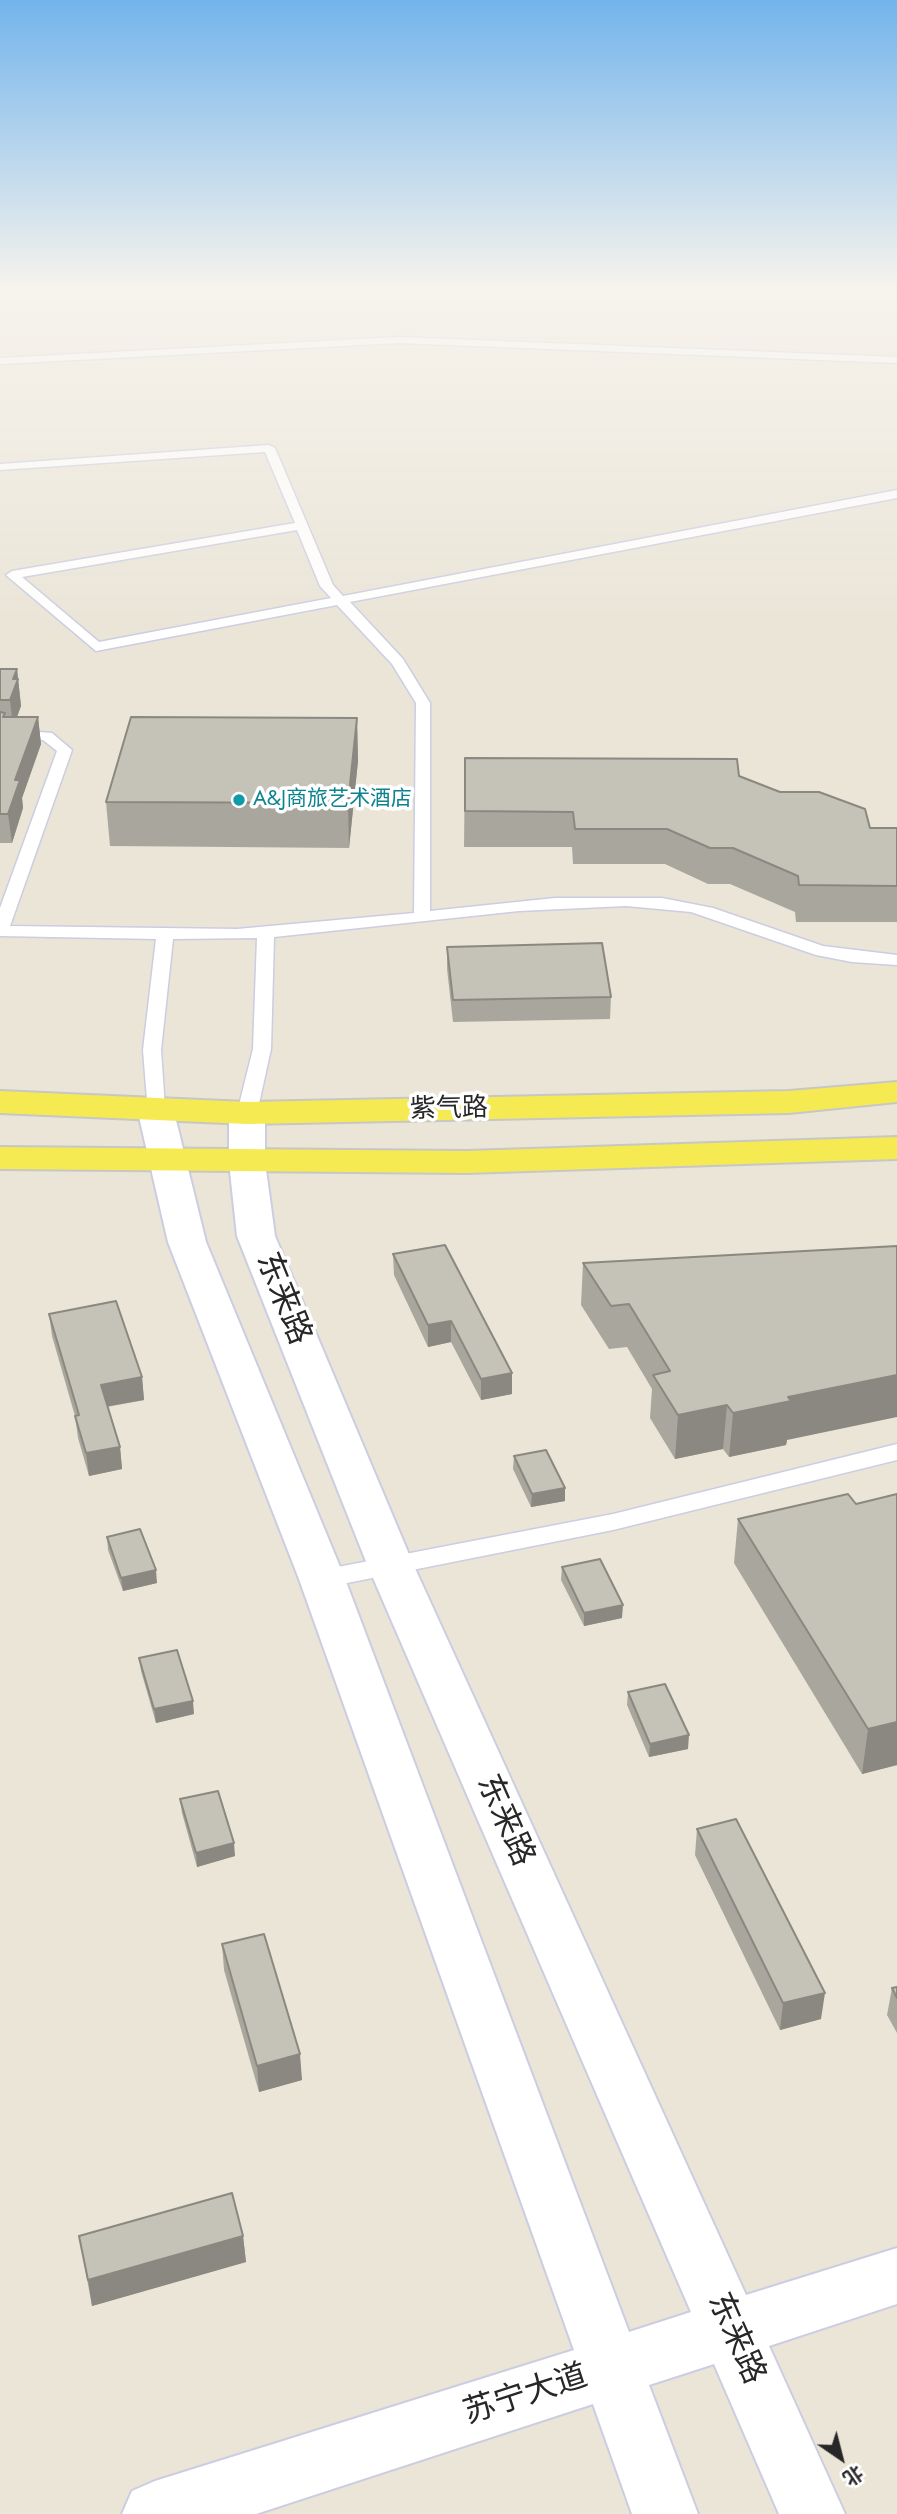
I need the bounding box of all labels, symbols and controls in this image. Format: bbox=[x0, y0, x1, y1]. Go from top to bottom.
place label: A&J商旅艺术酒店 bbox=[253, 787, 412, 813]
marker: A&J商旅艺术酒店 bbox=[231, 792, 247, 808]
street label: 紫气路 bbox=[410, 1094, 488, 1126]
street label: 东来路 bbox=[246, 1247, 318, 1351]
street label: 东来路 bbox=[467, 1769, 541, 1873]
street label: 东来路 bbox=[698, 2287, 772, 2391]
street label: 苏宁大道 bbox=[459, 2358, 593, 2434]
north arrow bbox=[806, 2423, 876, 2493]
text: 北 bbox=[838, 2459, 869, 2492]

